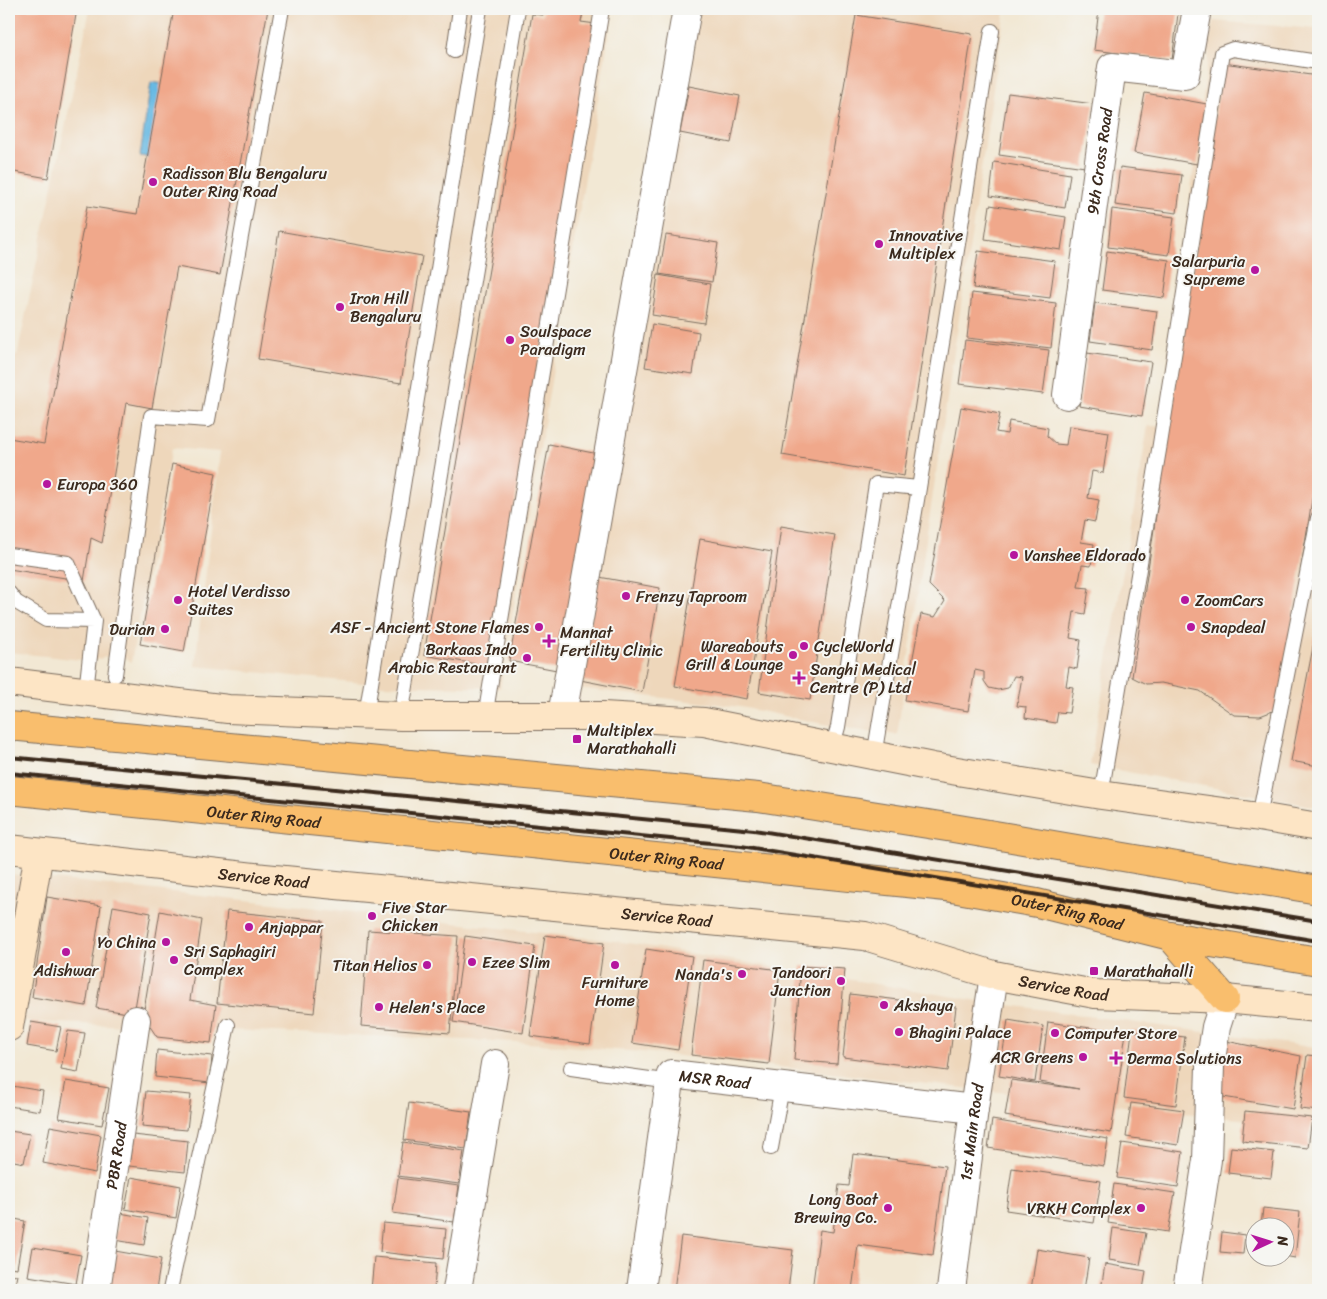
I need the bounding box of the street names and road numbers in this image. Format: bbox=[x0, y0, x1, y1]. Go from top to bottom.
street label: 9th Cross Road bbox=[1078, 105, 1121, 216]
street label: Outer Ring Road bbox=[205, 797, 324, 837]
street label: Outer Ring Road bbox=[608, 838, 726, 879]
street label: Service Road bbox=[216, 859, 312, 897]
street label: Outer Ring Road bbox=[1009, 885, 1128, 939]
street label: Service Road bbox=[620, 899, 715, 936]
street label: Service Road bbox=[1016, 966, 1111, 1010]
street label: MSR Road bbox=[678, 1061, 753, 1098]
street label: 1st Main Road bbox=[951, 1080, 993, 1183]
street label: PBR Road bbox=[97, 1118, 136, 1191]

